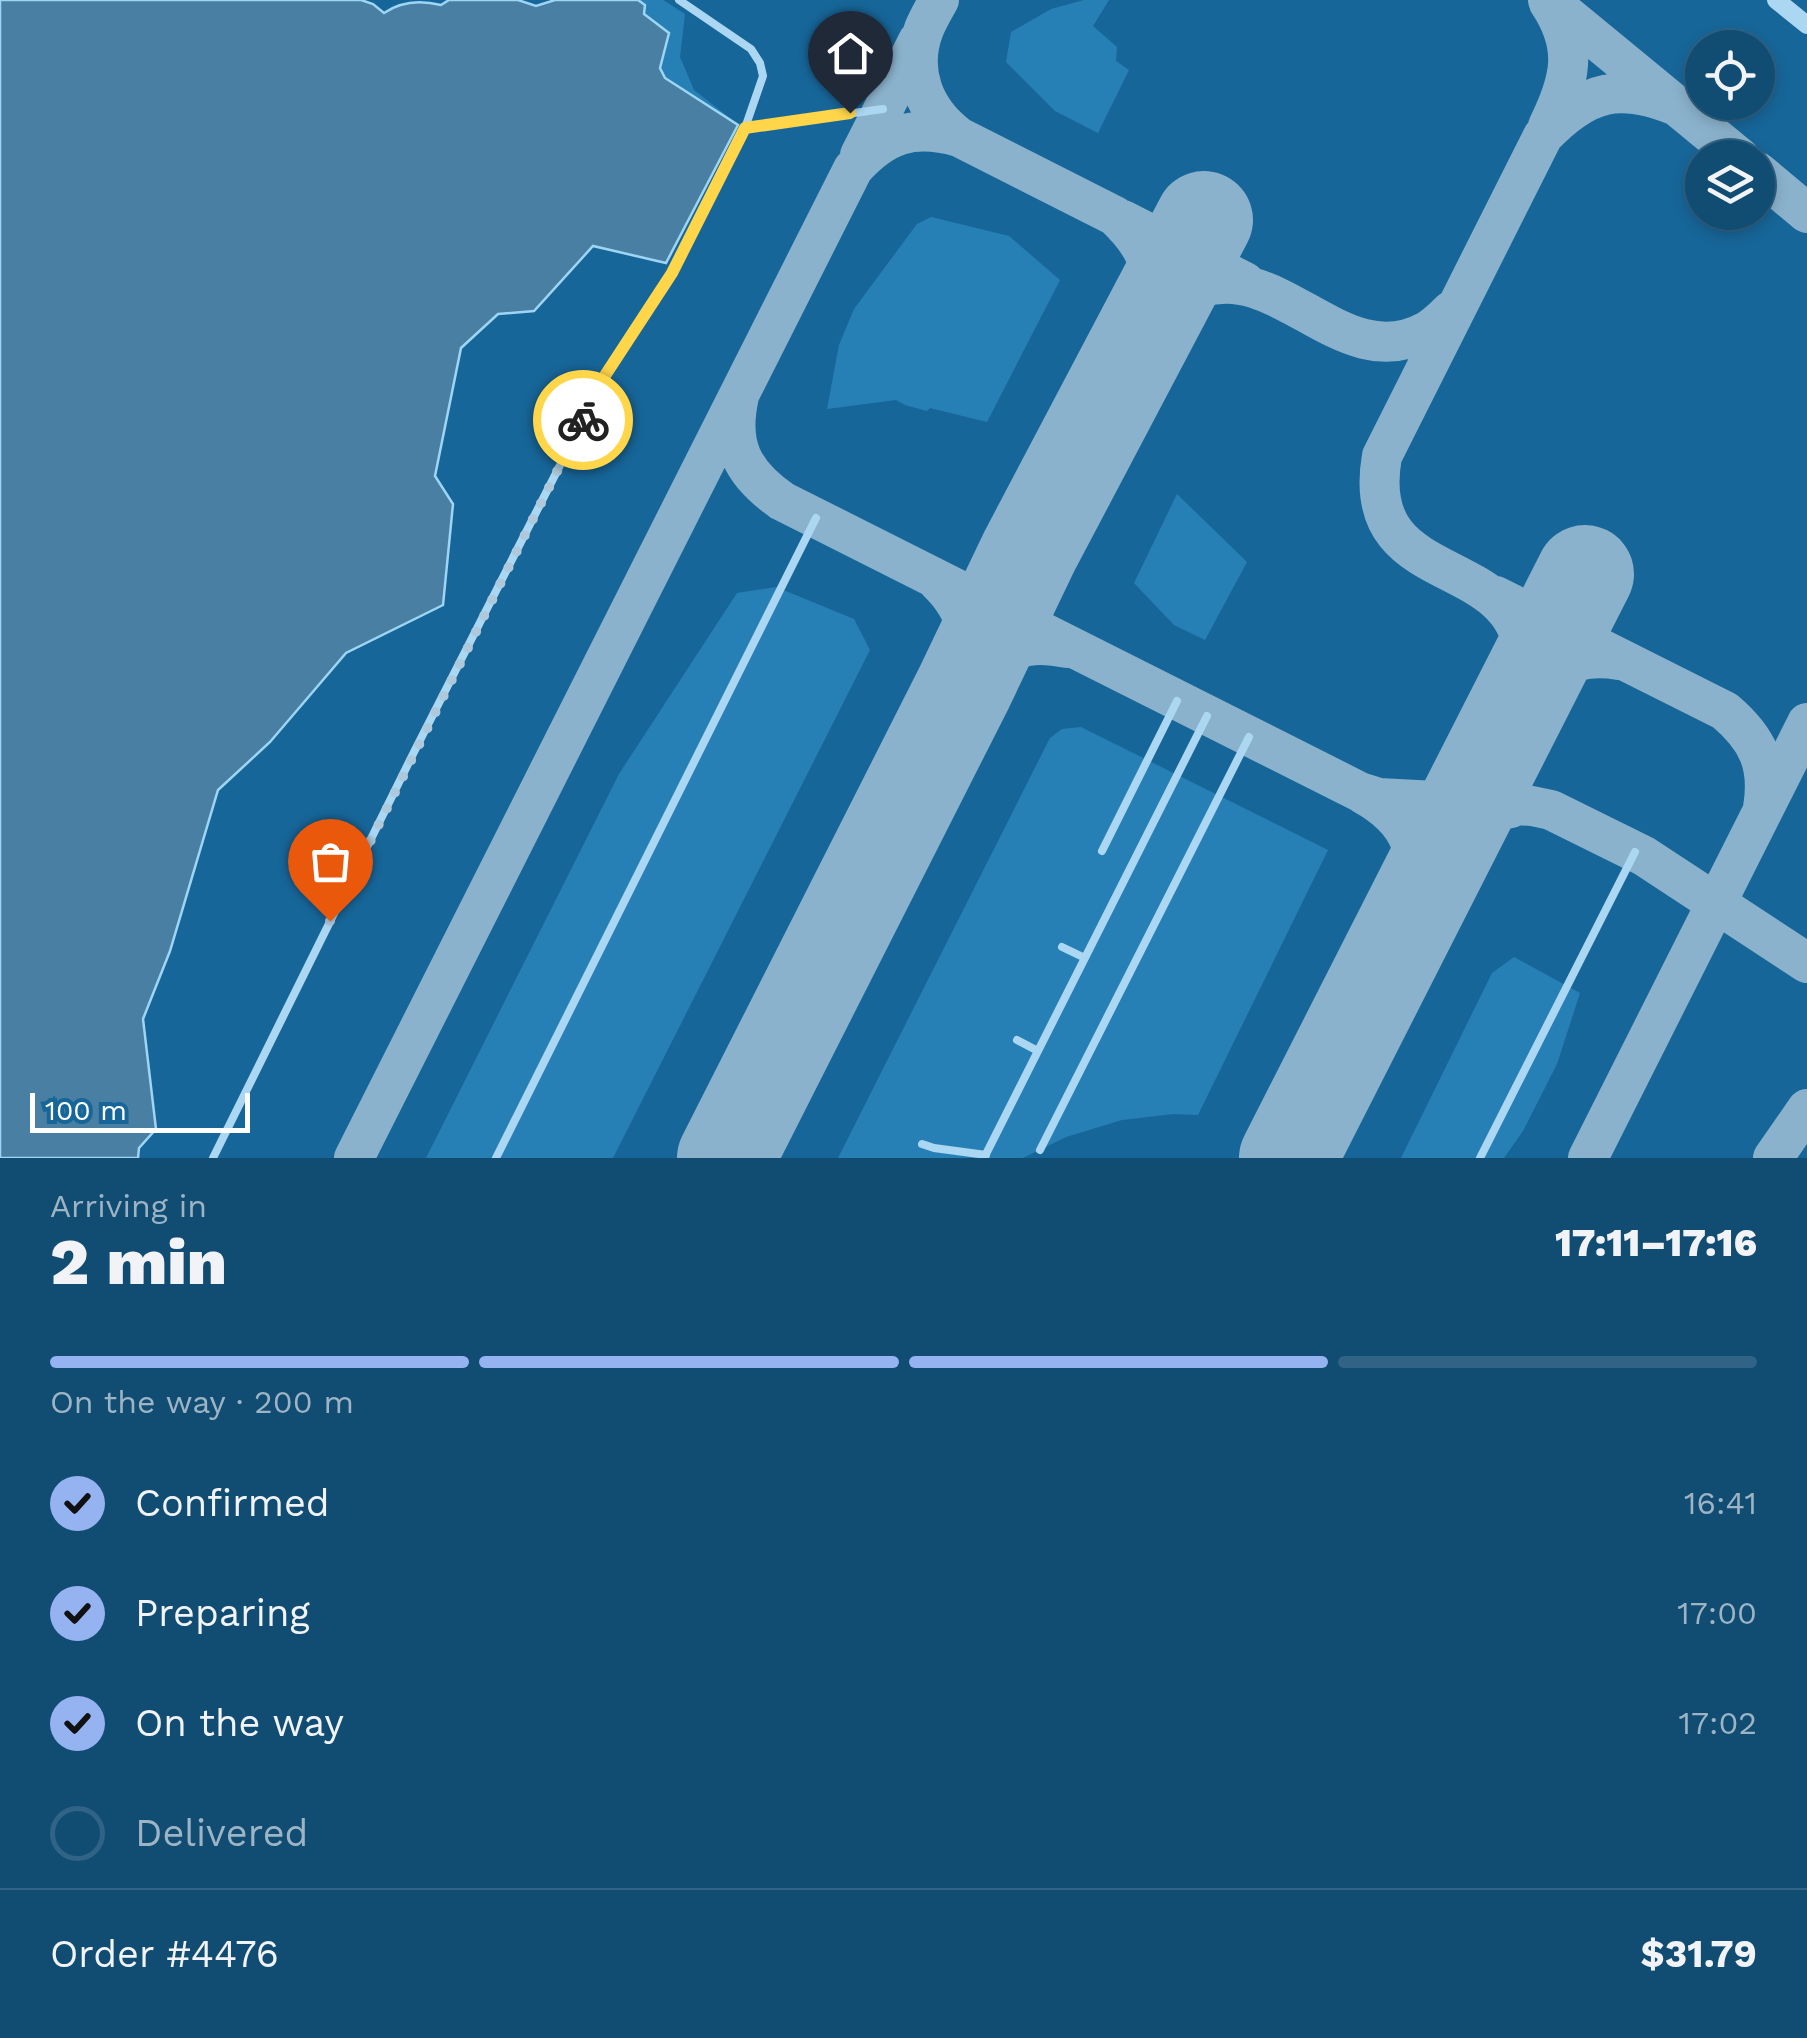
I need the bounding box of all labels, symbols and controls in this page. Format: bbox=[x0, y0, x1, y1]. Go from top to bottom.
pin bbox=[808, 11, 893, 114]
icon: home bbox=[823, 26, 878, 81]
map controls bbox=[1685, 30, 1775, 230]
button: locate bbox=[1685, 30, 1775, 120]
button: layers bbox=[1685, 140, 1775, 230]
courier bbox=[533, 370, 633, 470]
icon: bike bbox=[556, 393, 611, 448]
pin bbox=[288, 819, 373, 922]
icon: bag bbox=[303, 834, 358, 889]
scale bar bbox=[30, 1088, 250, 1132]
text: 100 m bbox=[45, 1094, 127, 1127]
text: Arriving in bbox=[50, 1187, 207, 1225]
text: 17:11–17:16 bbox=[1555, 1221, 1757, 1265]
text: 2 min bbox=[50, 1224, 227, 1300]
text: On the way · 200 m bbox=[50, 1383, 354, 1421]
icon: check bbox=[50, 1476, 105, 1531]
text: Confirmed bbox=[135, 1481, 330, 1525]
text: 16:41 bbox=[1684, 1484, 1757, 1522]
icon: check bbox=[50, 1586, 105, 1641]
text: Preparing bbox=[135, 1591, 310, 1635]
text: 17:00 bbox=[1677, 1594, 1757, 1632]
icon: check bbox=[50, 1696, 105, 1751]
text: On the way bbox=[135, 1701, 344, 1745]
text: 17:02 bbox=[1679, 1704, 1757, 1742]
text: Delivered bbox=[135, 1811, 308, 1855]
text: Order #4476 bbox=[50, 1932, 279, 1976]
text: $31.79 bbox=[1640, 1932, 1757, 1976]

